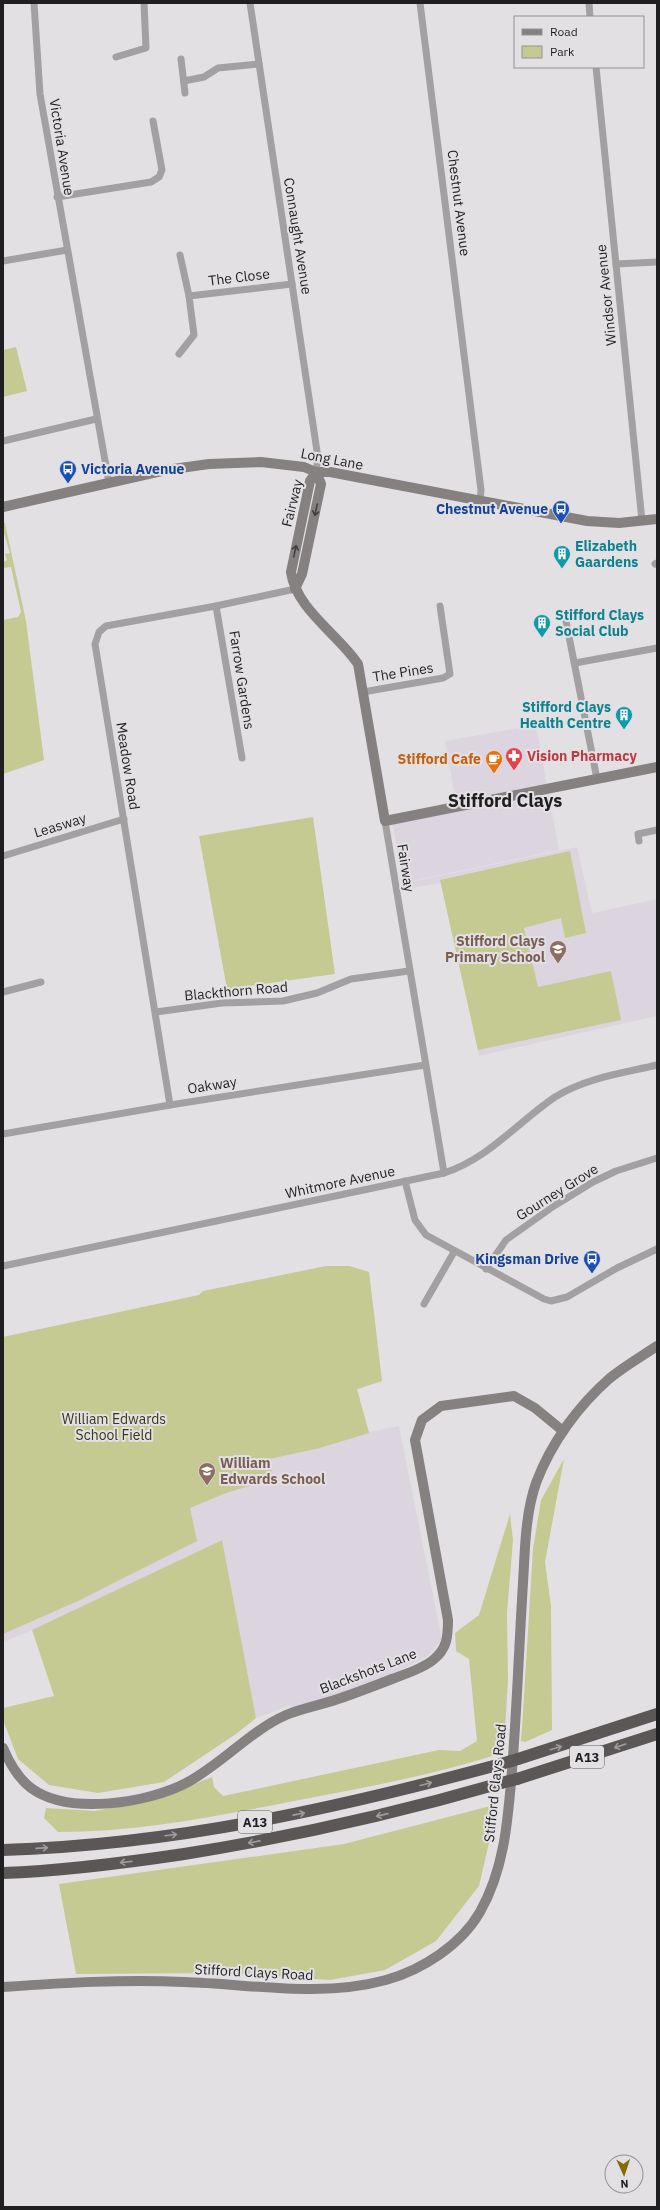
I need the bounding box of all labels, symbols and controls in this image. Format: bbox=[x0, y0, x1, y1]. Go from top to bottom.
legend bbox=[514, 16, 644, 68]
text: Road bbox=[550, 24, 578, 39]
text: Park bbox=[550, 44, 575, 59]
street label: Victoria Avenue bbox=[45, 97, 79, 197]
street label: Chestnut Avenue bbox=[444, 149, 474, 257]
street label: Connaught Avenue bbox=[280, 176, 316, 296]
street label: Windsor Avenue bbox=[592, 243, 620, 347]
street label: The Close bbox=[207, 264, 271, 290]
street label: Long Lane bbox=[299, 444, 365, 474]
bus stop icon: Victoria Avenue bbox=[58, 459, 78, 484]
place label: Victoria Avenue bbox=[81, 460, 185, 478]
street label: Fairway bbox=[277, 477, 307, 529]
bus stop icon: Chestnut Avenue bbox=[551, 499, 571, 524]
place label: Chestnut Avenue bbox=[436, 500, 548, 518]
one-way arrow bbox=[311, 503, 319, 516]
place label: Elizabeth Gaardens bbox=[575, 537, 638, 571]
building icon: Elizabeth Gaardens bbox=[552, 544, 572, 569]
one-way arrow bbox=[291, 545, 299, 558]
place label: Stifford Clays Social Club bbox=[555, 606, 644, 640]
building icon: Stifford Clays Social Club bbox=[532, 613, 552, 638]
street label: Farrow Gardens bbox=[225, 629, 259, 731]
street label: The Pines bbox=[371, 658, 435, 686]
place label: Stifford Clays Health Centre bbox=[520, 698, 611, 732]
building icon: Stifford Clays Health Centre bbox=[614, 705, 634, 730]
street label: Meadow Road bbox=[112, 721, 144, 811]
pharmacy icon: Vision Pharmacy bbox=[504, 746, 524, 771]
place label: Vision Pharmacy bbox=[527, 747, 638, 765]
cafe icon: Stifford Cafe bbox=[484, 749, 504, 774]
place label: Stifford Cafe bbox=[398, 750, 481, 768]
district label: Stifford Clays bbox=[448, 789, 562, 812]
street label: Leasway bbox=[32, 809, 88, 841]
street label: Fairway bbox=[393, 843, 419, 893]
place label: Stifford Clays Primary School bbox=[445, 932, 545, 966]
school or university icon: Stifford Clays Primary School bbox=[548, 939, 568, 964]
street label: Blackthorn Road bbox=[183, 978, 289, 1004]
street label: Oakway bbox=[186, 1072, 238, 1098]
street label: Gourney Grove bbox=[513, 1159, 602, 1224]
street label: Whitmore Avenue bbox=[283, 1162, 397, 1202]
bus stop icon: Kingsman Drive bbox=[582, 1249, 602, 1274]
place label: Kingsman Drive bbox=[475, 1250, 579, 1268]
park label: William Edwards School Field bbox=[62, 1410, 166, 1444]
place label: William Edwards School bbox=[220, 1454, 325, 1488]
school or university icon: William Edwards School bbox=[197, 1461, 217, 1486]
street label: Blackshots Lane bbox=[317, 1644, 419, 1698]
street label: Stifford Clays Road bbox=[480, 1723, 510, 1843]
one-way arrow bbox=[614, 1743, 626, 1751]
one-way arrow bbox=[549, 1744, 562, 1751]
road number: A13 bbox=[570, 1746, 604, 1768]
one-way arrow bbox=[419, 1780, 432, 1788]
one-way arrow bbox=[293, 1809, 306, 1817]
road number: A13 bbox=[238, 1811, 272, 1833]
one-way arrow bbox=[375, 1811, 388, 1819]
one-way arrow bbox=[164, 1831, 177, 1839]
one-way arrow bbox=[248, 1838, 261, 1846]
one-way arrow bbox=[35, 1845, 48, 1852]
one-way arrow bbox=[120, 1859, 133, 1866]
street label: Stifford Clays Road bbox=[194, 1960, 314, 1984]
north arrow bbox=[604, 2154, 644, 2194]
text: N bbox=[620, 2177, 629, 2191]

